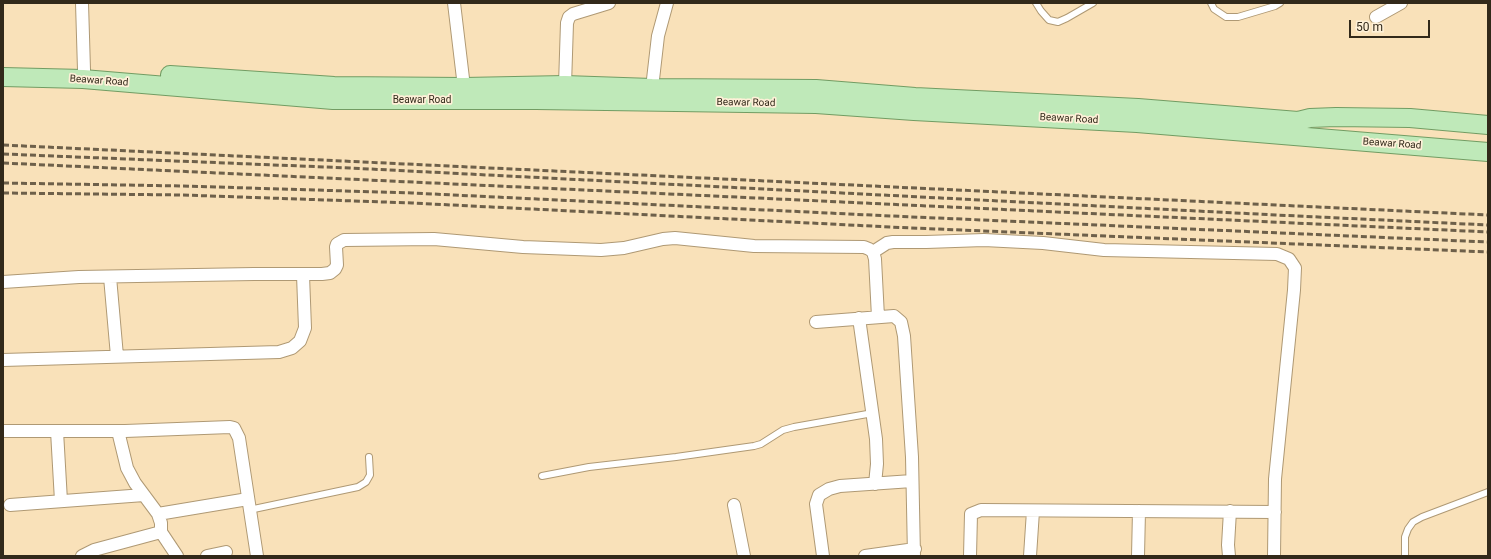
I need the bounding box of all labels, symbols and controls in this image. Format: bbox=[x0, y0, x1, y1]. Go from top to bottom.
scale bar bbox=[1351, 12, 1432, 38]
text: 50 m bbox=[1356, 20, 1383, 34]
street label: Beawar Road bbox=[69, 73, 129, 89]
street label: Beawar Road bbox=[393, 94, 451, 106]
street label: Beawar Road bbox=[717, 96, 775, 110]
street label: Beawar Road bbox=[1039, 111, 1099, 127]
street label: Beawar Road bbox=[1362, 136, 1422, 152]

